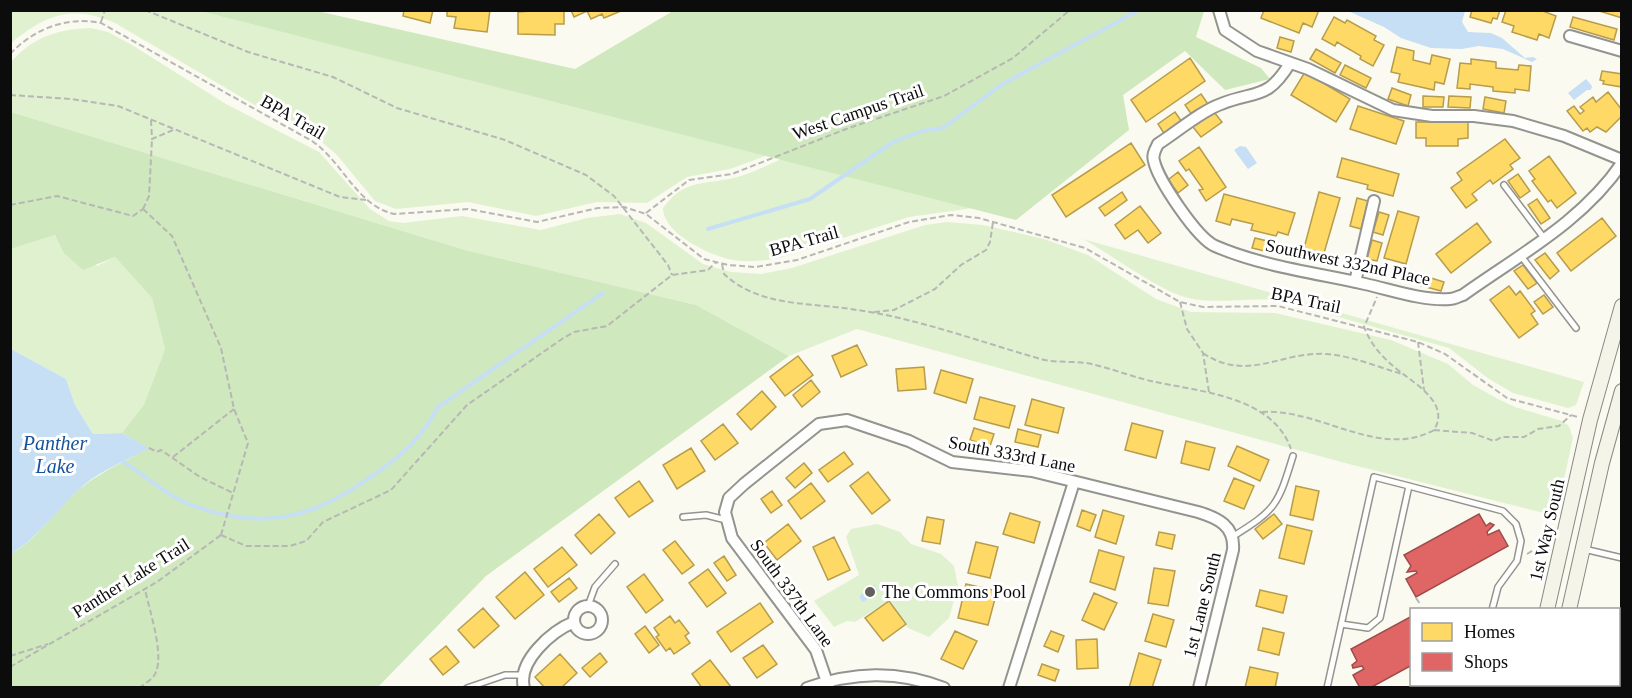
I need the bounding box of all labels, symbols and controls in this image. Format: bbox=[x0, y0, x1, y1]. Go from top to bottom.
street label: West Campus Trail bbox=[790, 80, 926, 144]
street label: BPA Trail bbox=[257, 91, 329, 143]
street label: BPA Trail bbox=[767, 222, 841, 260]
street label: Southwest 332nd Place bbox=[1264, 235, 1432, 289]
street label: BPA Trail bbox=[1269, 283, 1343, 317]
water label: Panther Lake bbox=[22, 432, 87, 477]
street label: South 333rd Lane bbox=[947, 432, 1077, 476]
street label: 1st Way South bbox=[1526, 477, 1568, 583]
street label: Panther Lake Trail bbox=[69, 534, 193, 622]
street label: South 337th Lane bbox=[746, 535, 838, 651]
street label: 1st Lane South bbox=[1179, 550, 1225, 660]
place label: The Commons Pool bbox=[882, 582, 1026, 602]
marker: The Commons Pool bbox=[863, 585, 877, 599]
legend bbox=[1410, 608, 1620, 686]
text: Homes bbox=[1464, 622, 1515, 642]
text: Shops bbox=[1464, 652, 1508, 672]

